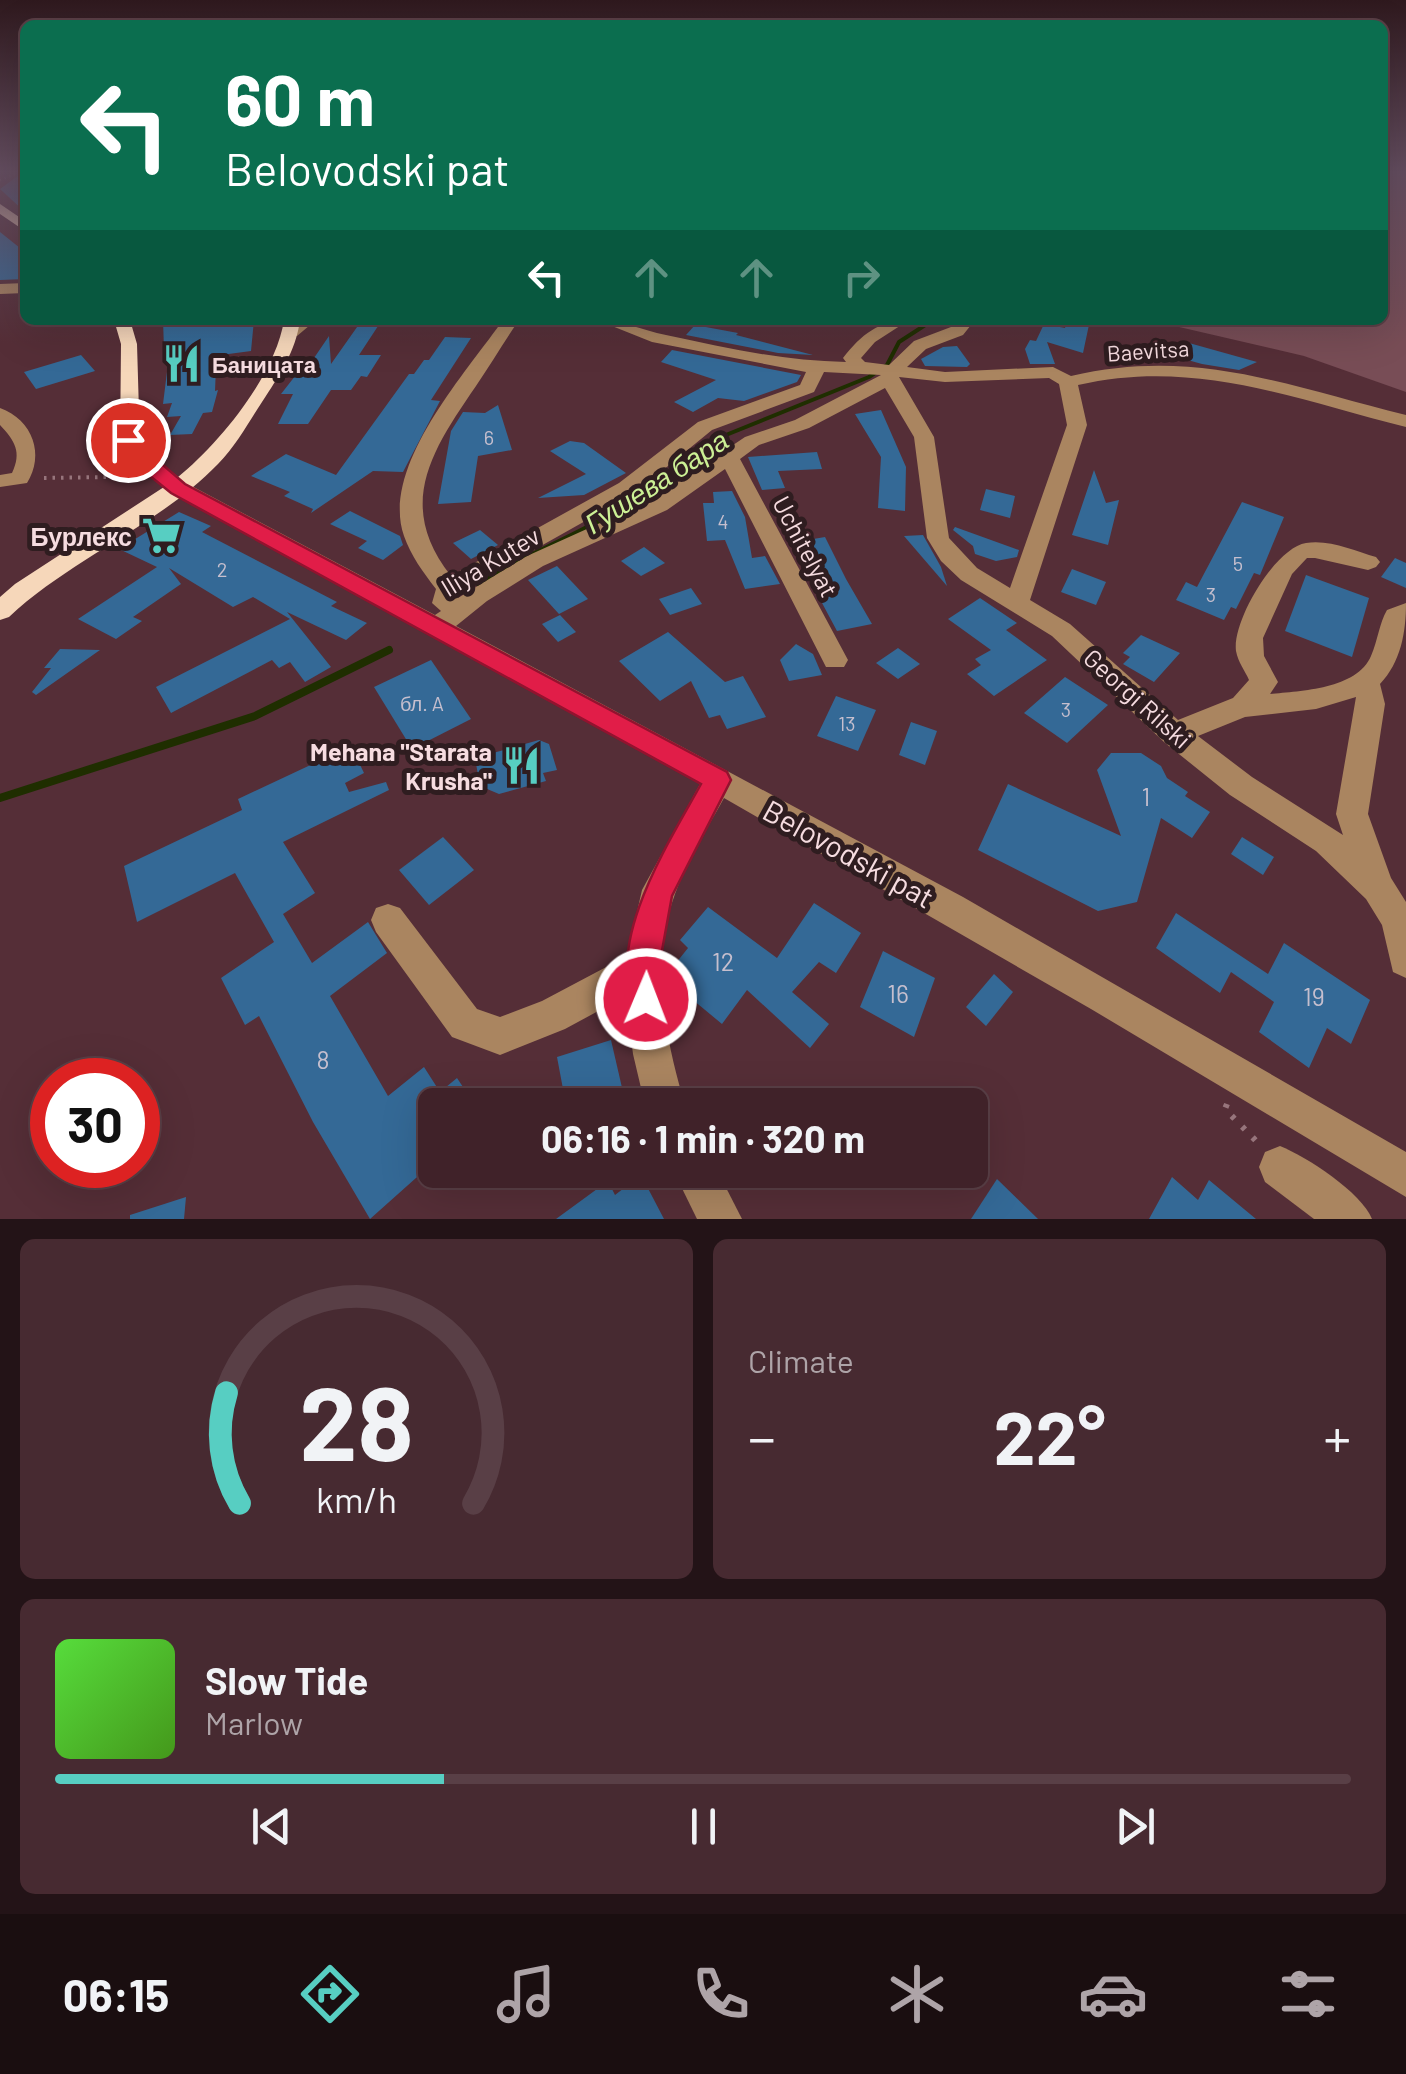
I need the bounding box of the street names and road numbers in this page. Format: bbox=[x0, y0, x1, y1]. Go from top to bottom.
street label: Baevitsa bbox=[1106, 334, 1190, 366]
street label: Uchitelyat bbox=[767, 490, 845, 602]
street label: Iliya Kutev bbox=[435, 520, 545, 602]
street label: Georgi Rilski bbox=[1078, 642, 1198, 754]
street label: Belovodski pat bbox=[757, 791, 941, 915]

